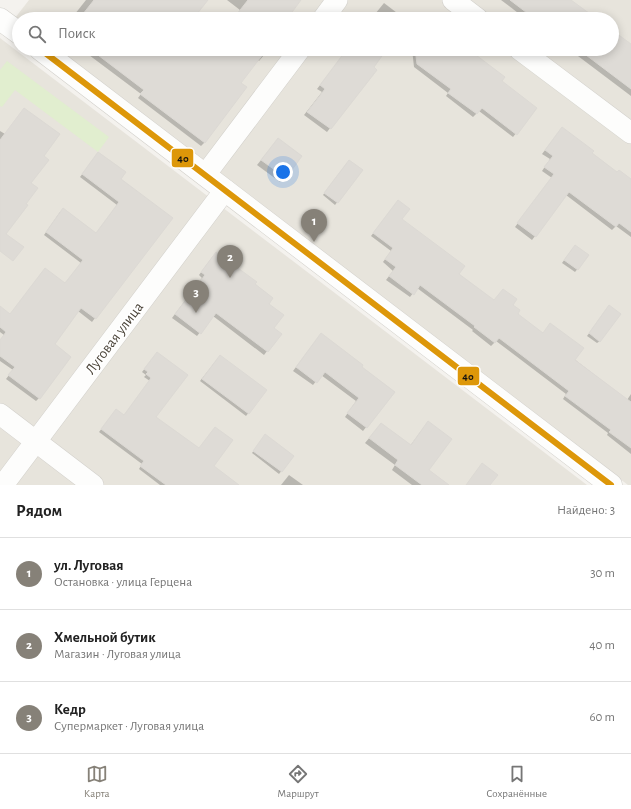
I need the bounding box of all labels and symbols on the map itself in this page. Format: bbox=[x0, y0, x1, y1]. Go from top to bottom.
line badge: 40 bbox=[171, 148, 194, 168]
text: 40 bbox=[177, 153, 189, 164]
your location bbox=[273, 162, 293, 182]
pin: 1 bbox=[301, 209, 327, 242]
pin: 2 bbox=[217, 245, 243, 278]
pin: 3 bbox=[183, 280, 209, 313]
street label: Луговая улица bbox=[83, 299, 146, 377]
line badge: 40 bbox=[457, 366, 480, 386]
text: 40 bbox=[462, 371, 474, 382]

